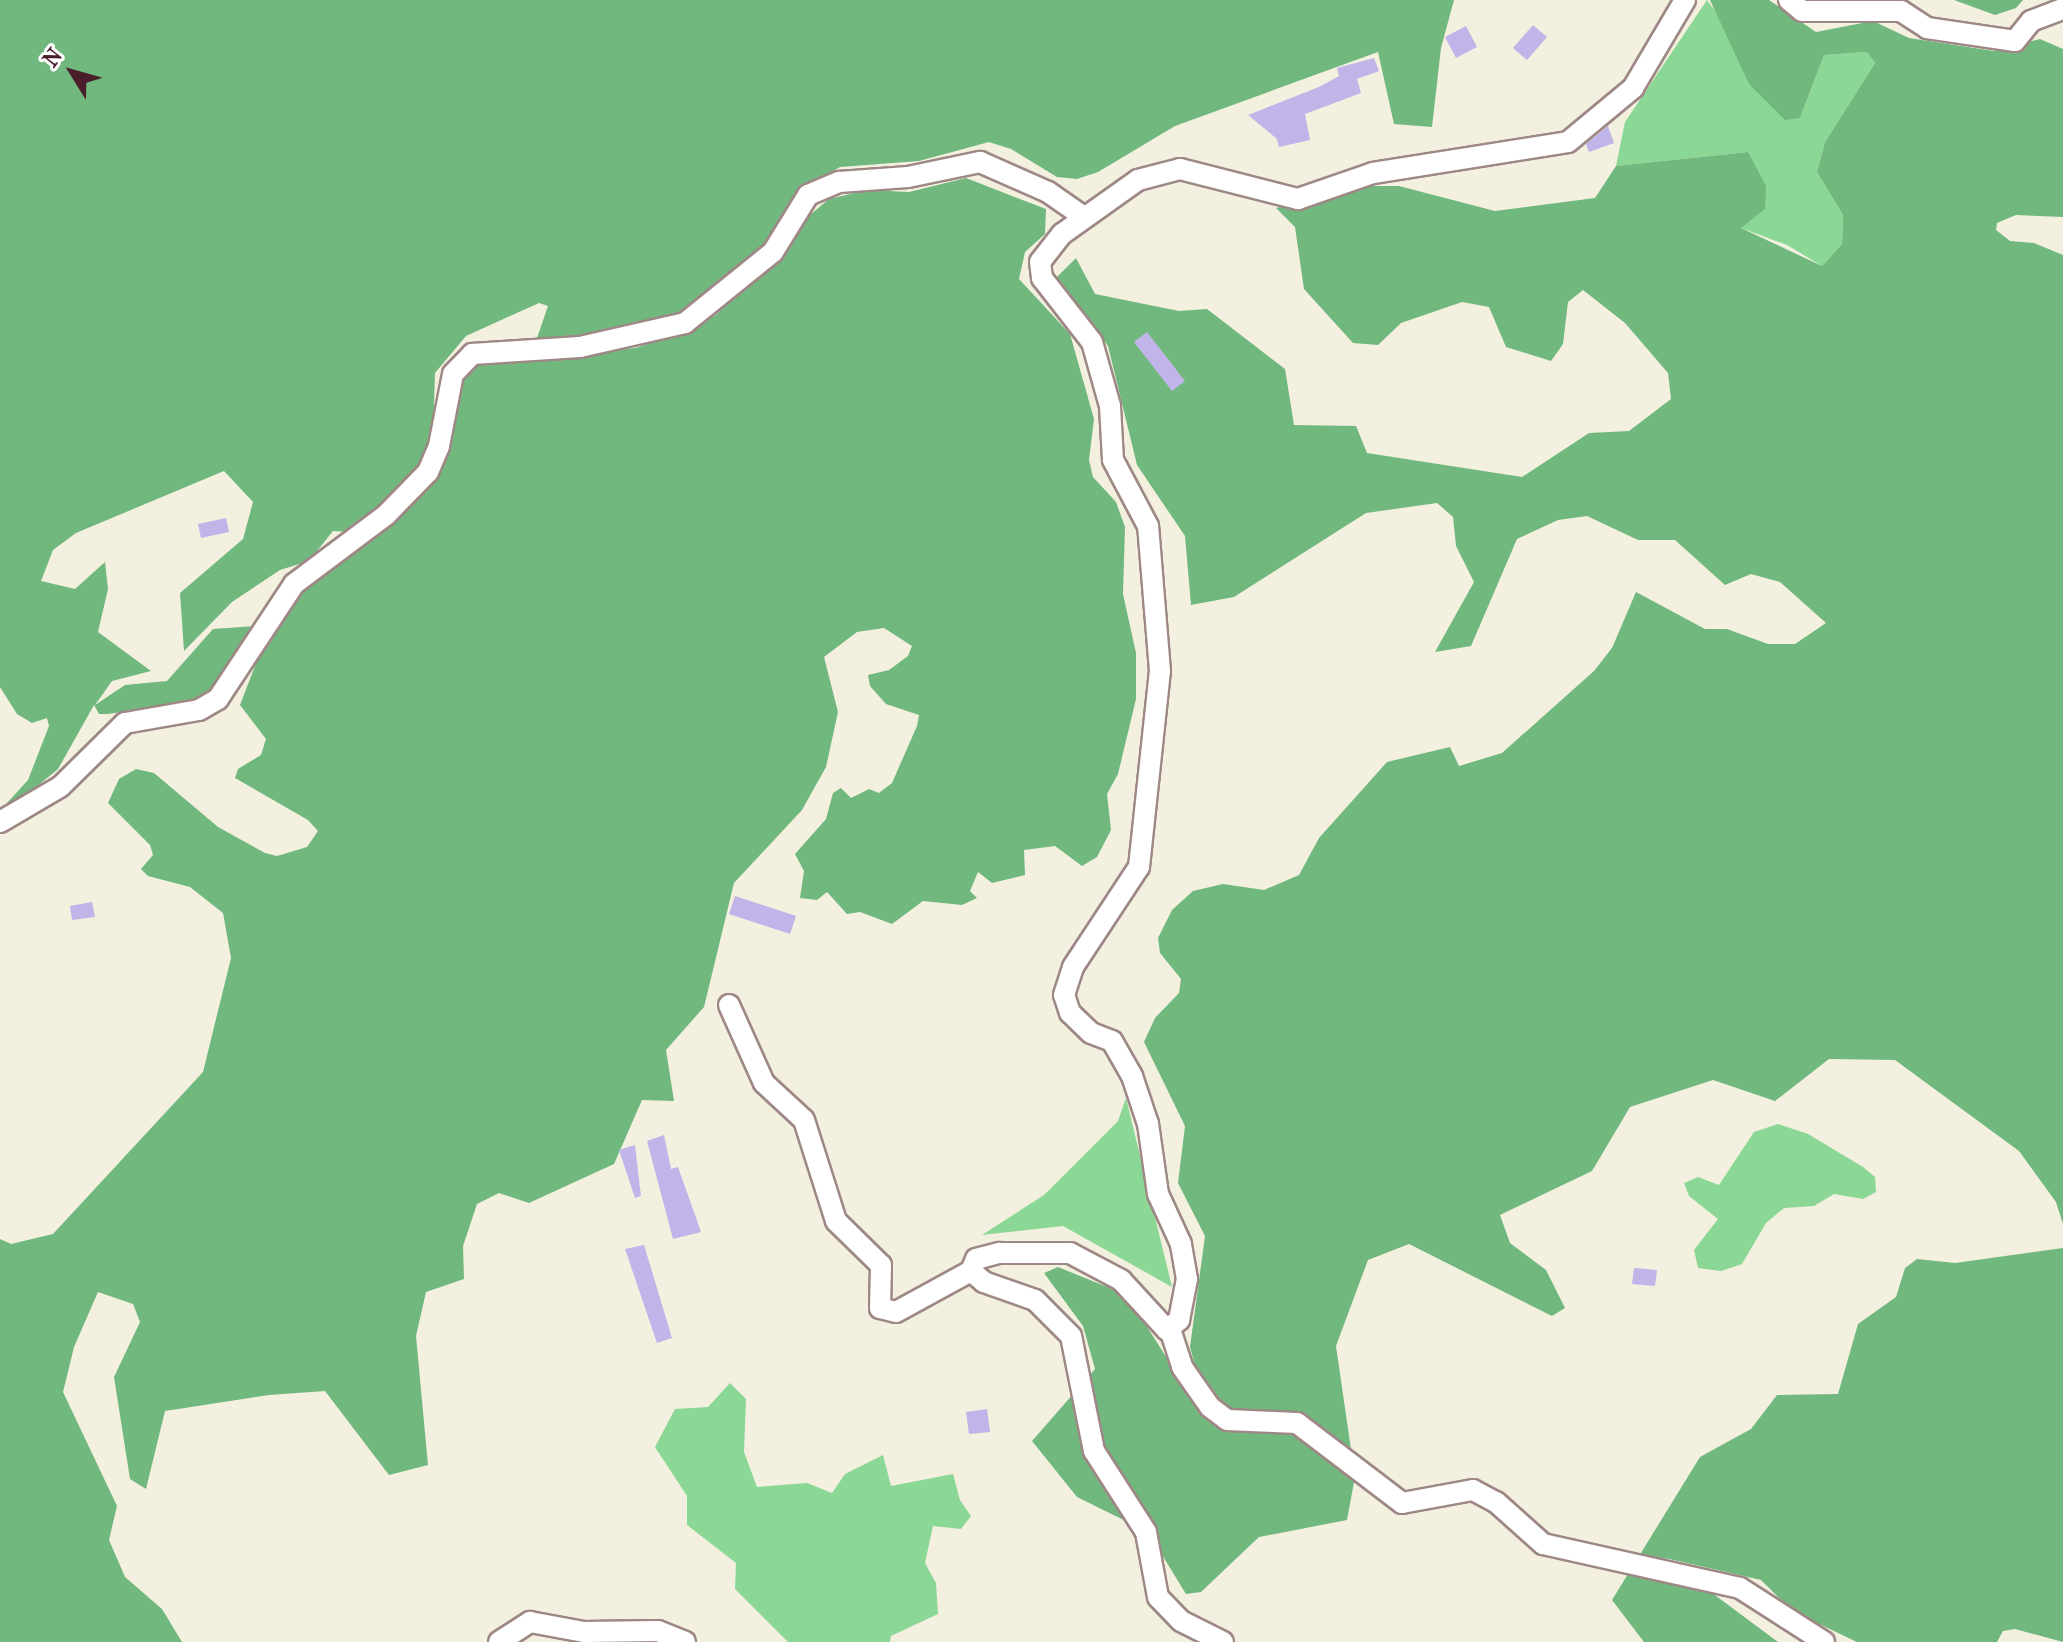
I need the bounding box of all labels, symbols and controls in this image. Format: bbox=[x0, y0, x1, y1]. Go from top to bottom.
north arrow bbox=[32, 32, 112, 112]
text: N bbox=[37, 43, 68, 72]

